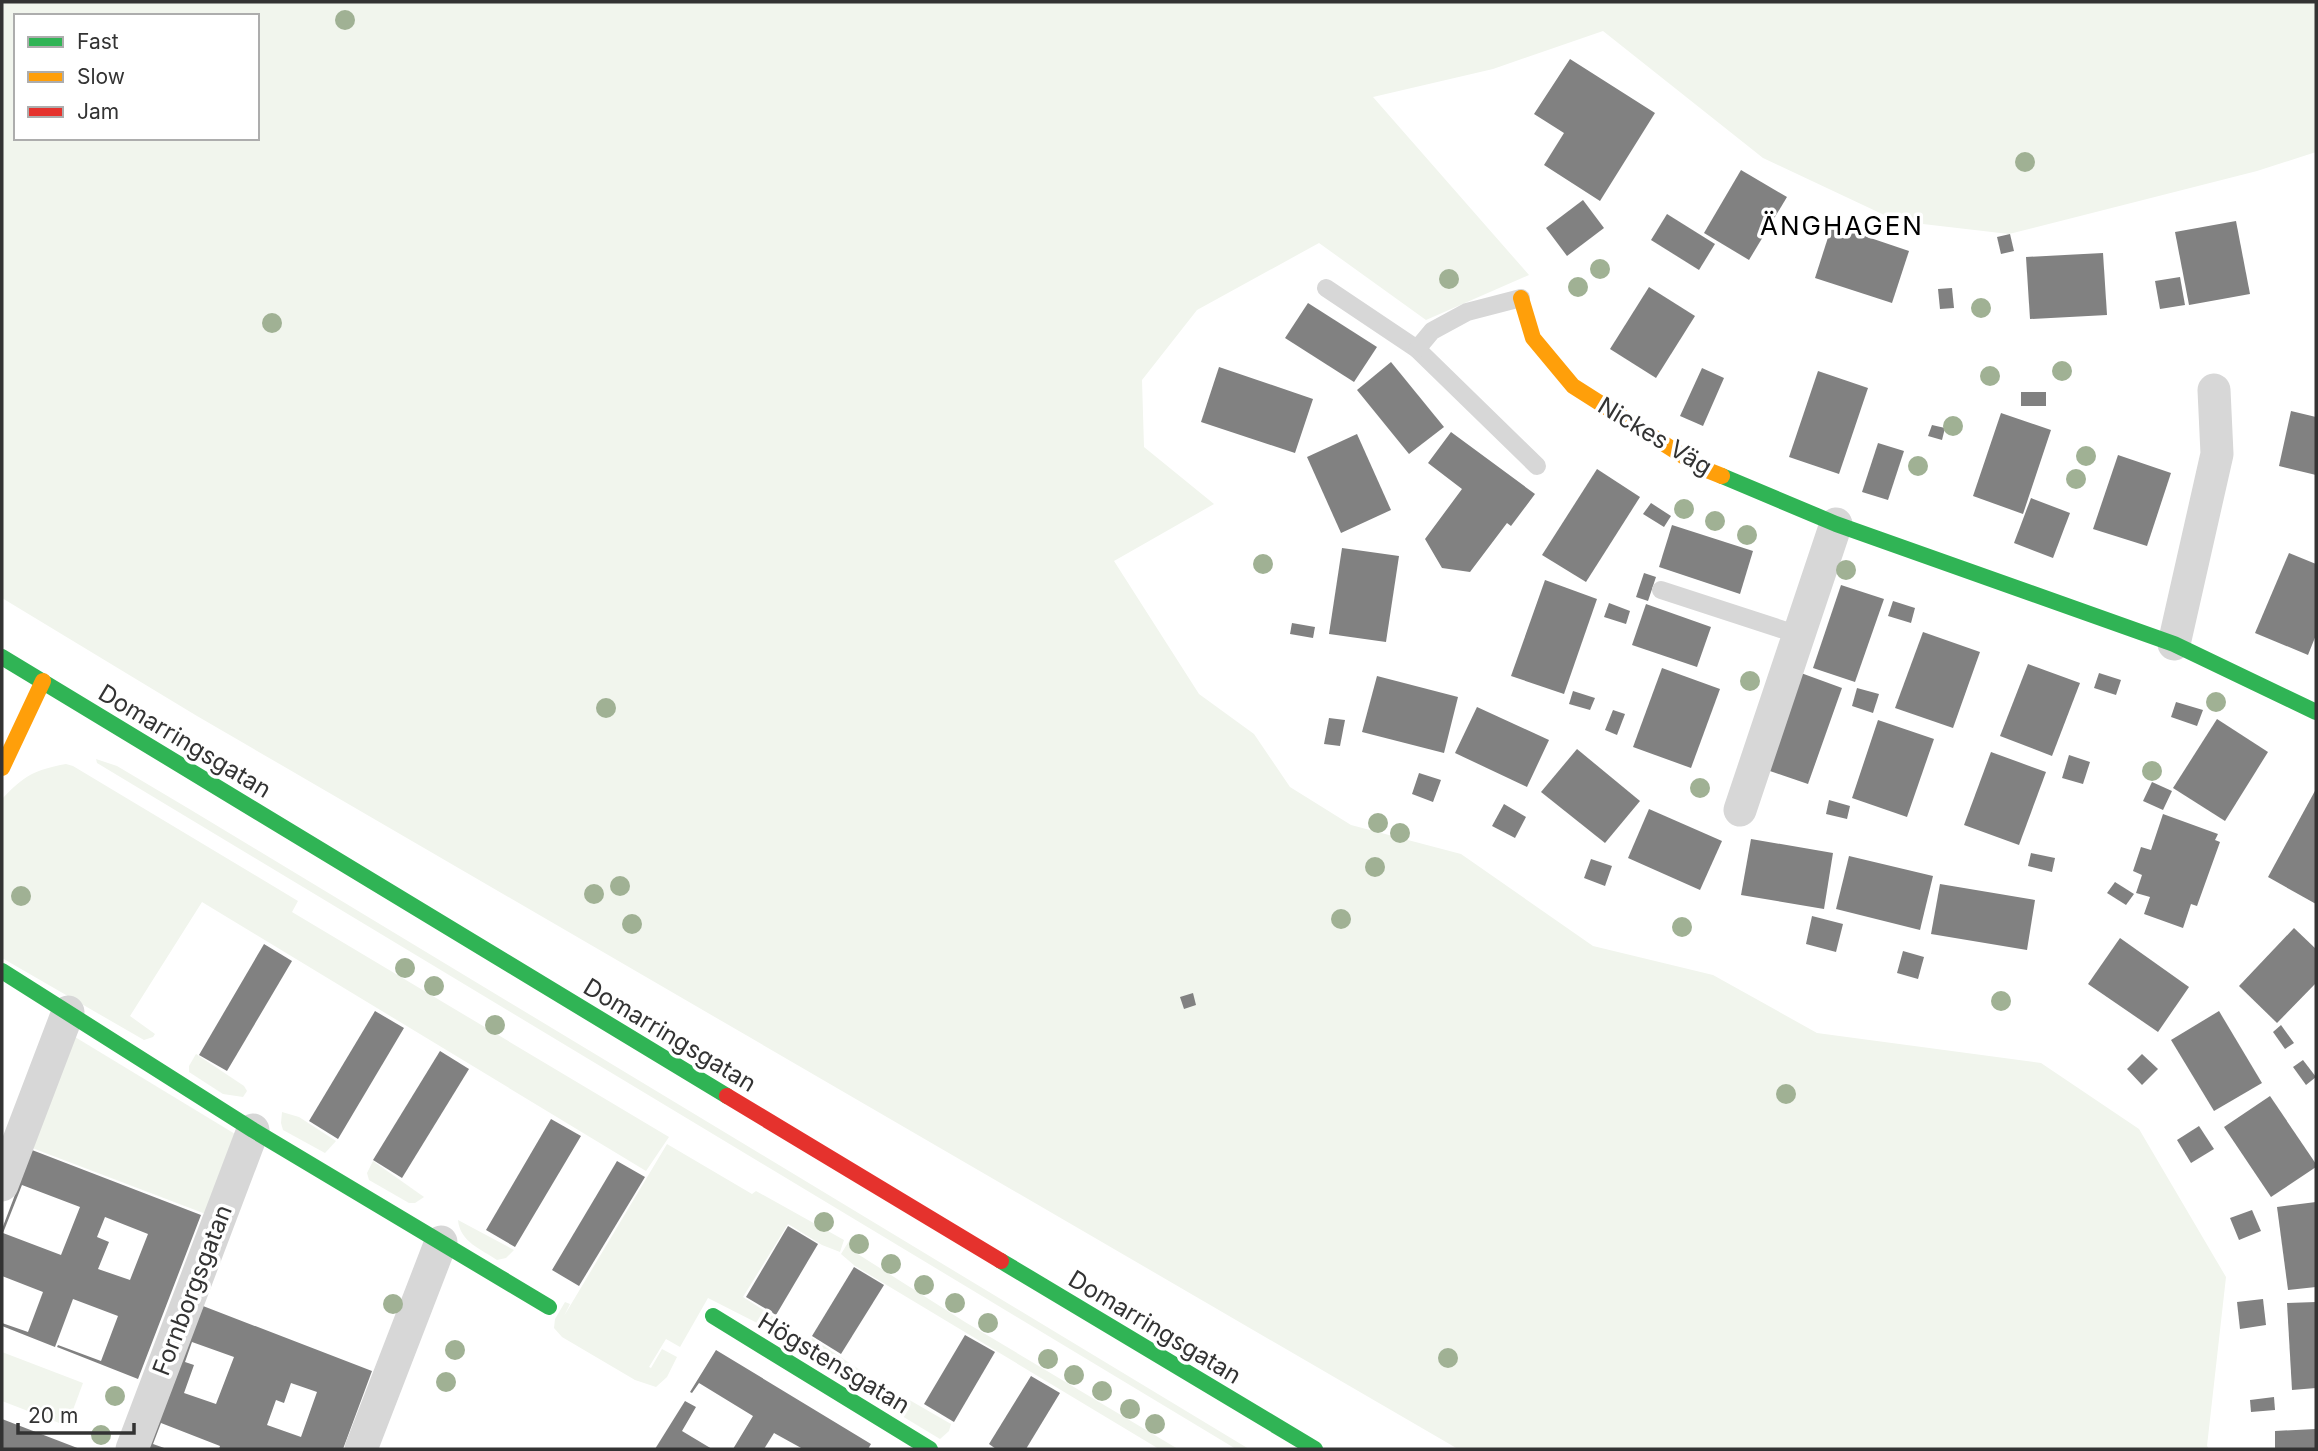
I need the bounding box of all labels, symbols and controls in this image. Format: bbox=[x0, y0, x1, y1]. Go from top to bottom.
legend bbox=[14, 14, 259, 140]
text: Fast bbox=[77, 29, 119, 54]
text: Slow bbox=[77, 64, 125, 89]
text: Jam bbox=[77, 99, 119, 124]
district label: ÄNGHAGEN bbox=[1760, 210, 1924, 241]
street label: Nickes Väg bbox=[1593, 391, 1717, 481]
street label: Domarringsgatan bbox=[93, 678, 277, 804]
street label: Domarringsgatan bbox=[578, 972, 762, 1098]
street label: Fornborgsgatan bbox=[146, 1201, 238, 1379]
street label: Domarringsgatan bbox=[1063, 1264, 1247, 1390]
street label: Högstensgatan bbox=[753, 1306, 915, 1420]
scale bar bbox=[18, 1392, 133, 1436]
text: 20 m bbox=[28, 1403, 78, 1428]

